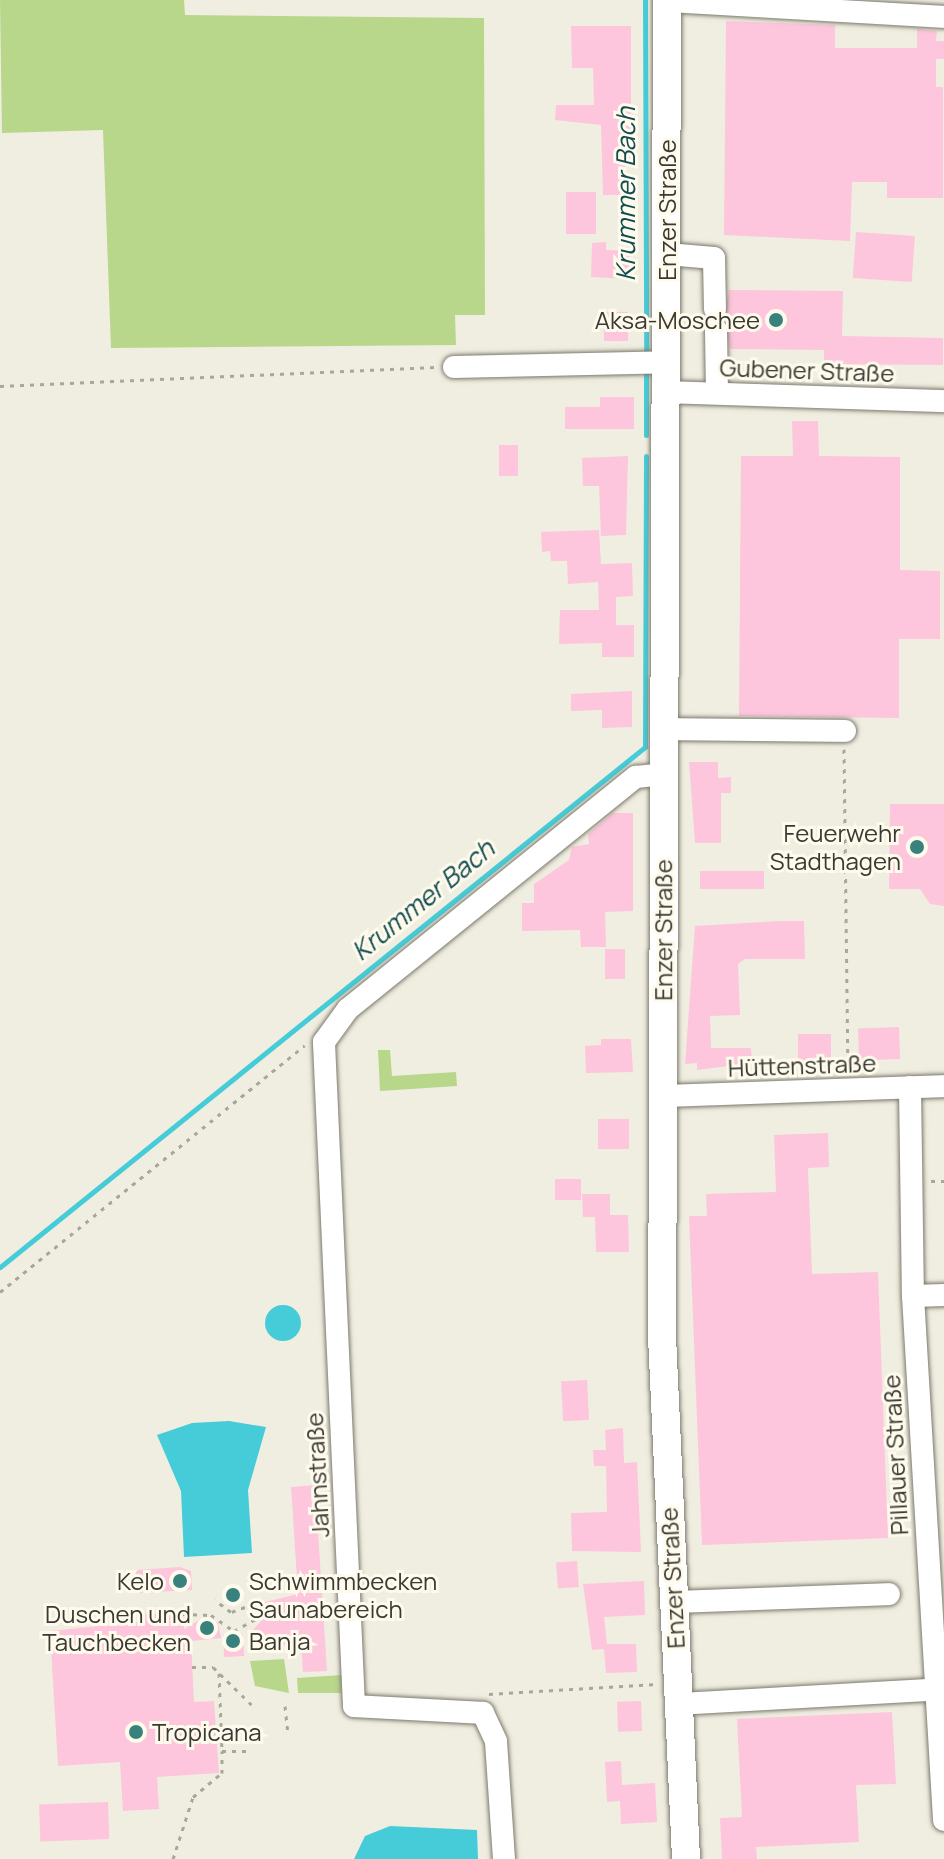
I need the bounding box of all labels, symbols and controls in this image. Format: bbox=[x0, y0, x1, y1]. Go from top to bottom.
water label: Krummer Bach bbox=[610, 107, 642, 281]
street label: Enzer Straße bbox=[653, 139, 681, 281]
place label: Aksa-Moschee bbox=[595, 306, 760, 334]
marker: Aksa-Moschee bbox=[767, 311, 785, 329]
street label: Gubener Straße bbox=[719, 353, 895, 387]
place label: Feuerwehr Stadthagen bbox=[770, 819, 901, 875]
water label: Krummer Bach bbox=[345, 833, 501, 967]
marker: Feuerwehr Stadthagen bbox=[908, 838, 926, 856]
street label: Enzer Straße bbox=[649, 859, 677, 1001]
street label: Hüttenstraße bbox=[727, 1048, 877, 1082]
street label: Pillauer Straße bbox=[876, 1374, 914, 1536]
street label: Jahnstraße bbox=[299, 1412, 335, 1538]
street label: Enzer Straße bbox=[654, 1507, 690, 1649]
place label: Kelo bbox=[117, 1567, 164, 1595]
place label: Schwimmbecken Saunabereich bbox=[249, 1567, 437, 1623]
marker: Kelo bbox=[171, 1572, 189, 1590]
marker: Schwimmbecken Saunabereich bbox=[224, 1586, 242, 1604]
place label: Duschen und Tauchbecken bbox=[42, 1600, 191, 1656]
marker: Duschen und Tauchbecken bbox=[198, 1619, 216, 1637]
place label: Banja bbox=[249, 1627, 311, 1655]
marker: Banja bbox=[224, 1632, 242, 1650]
place label: Tropicana bbox=[152, 1718, 262, 1746]
marker: Tropicana bbox=[127, 1723, 145, 1741]

